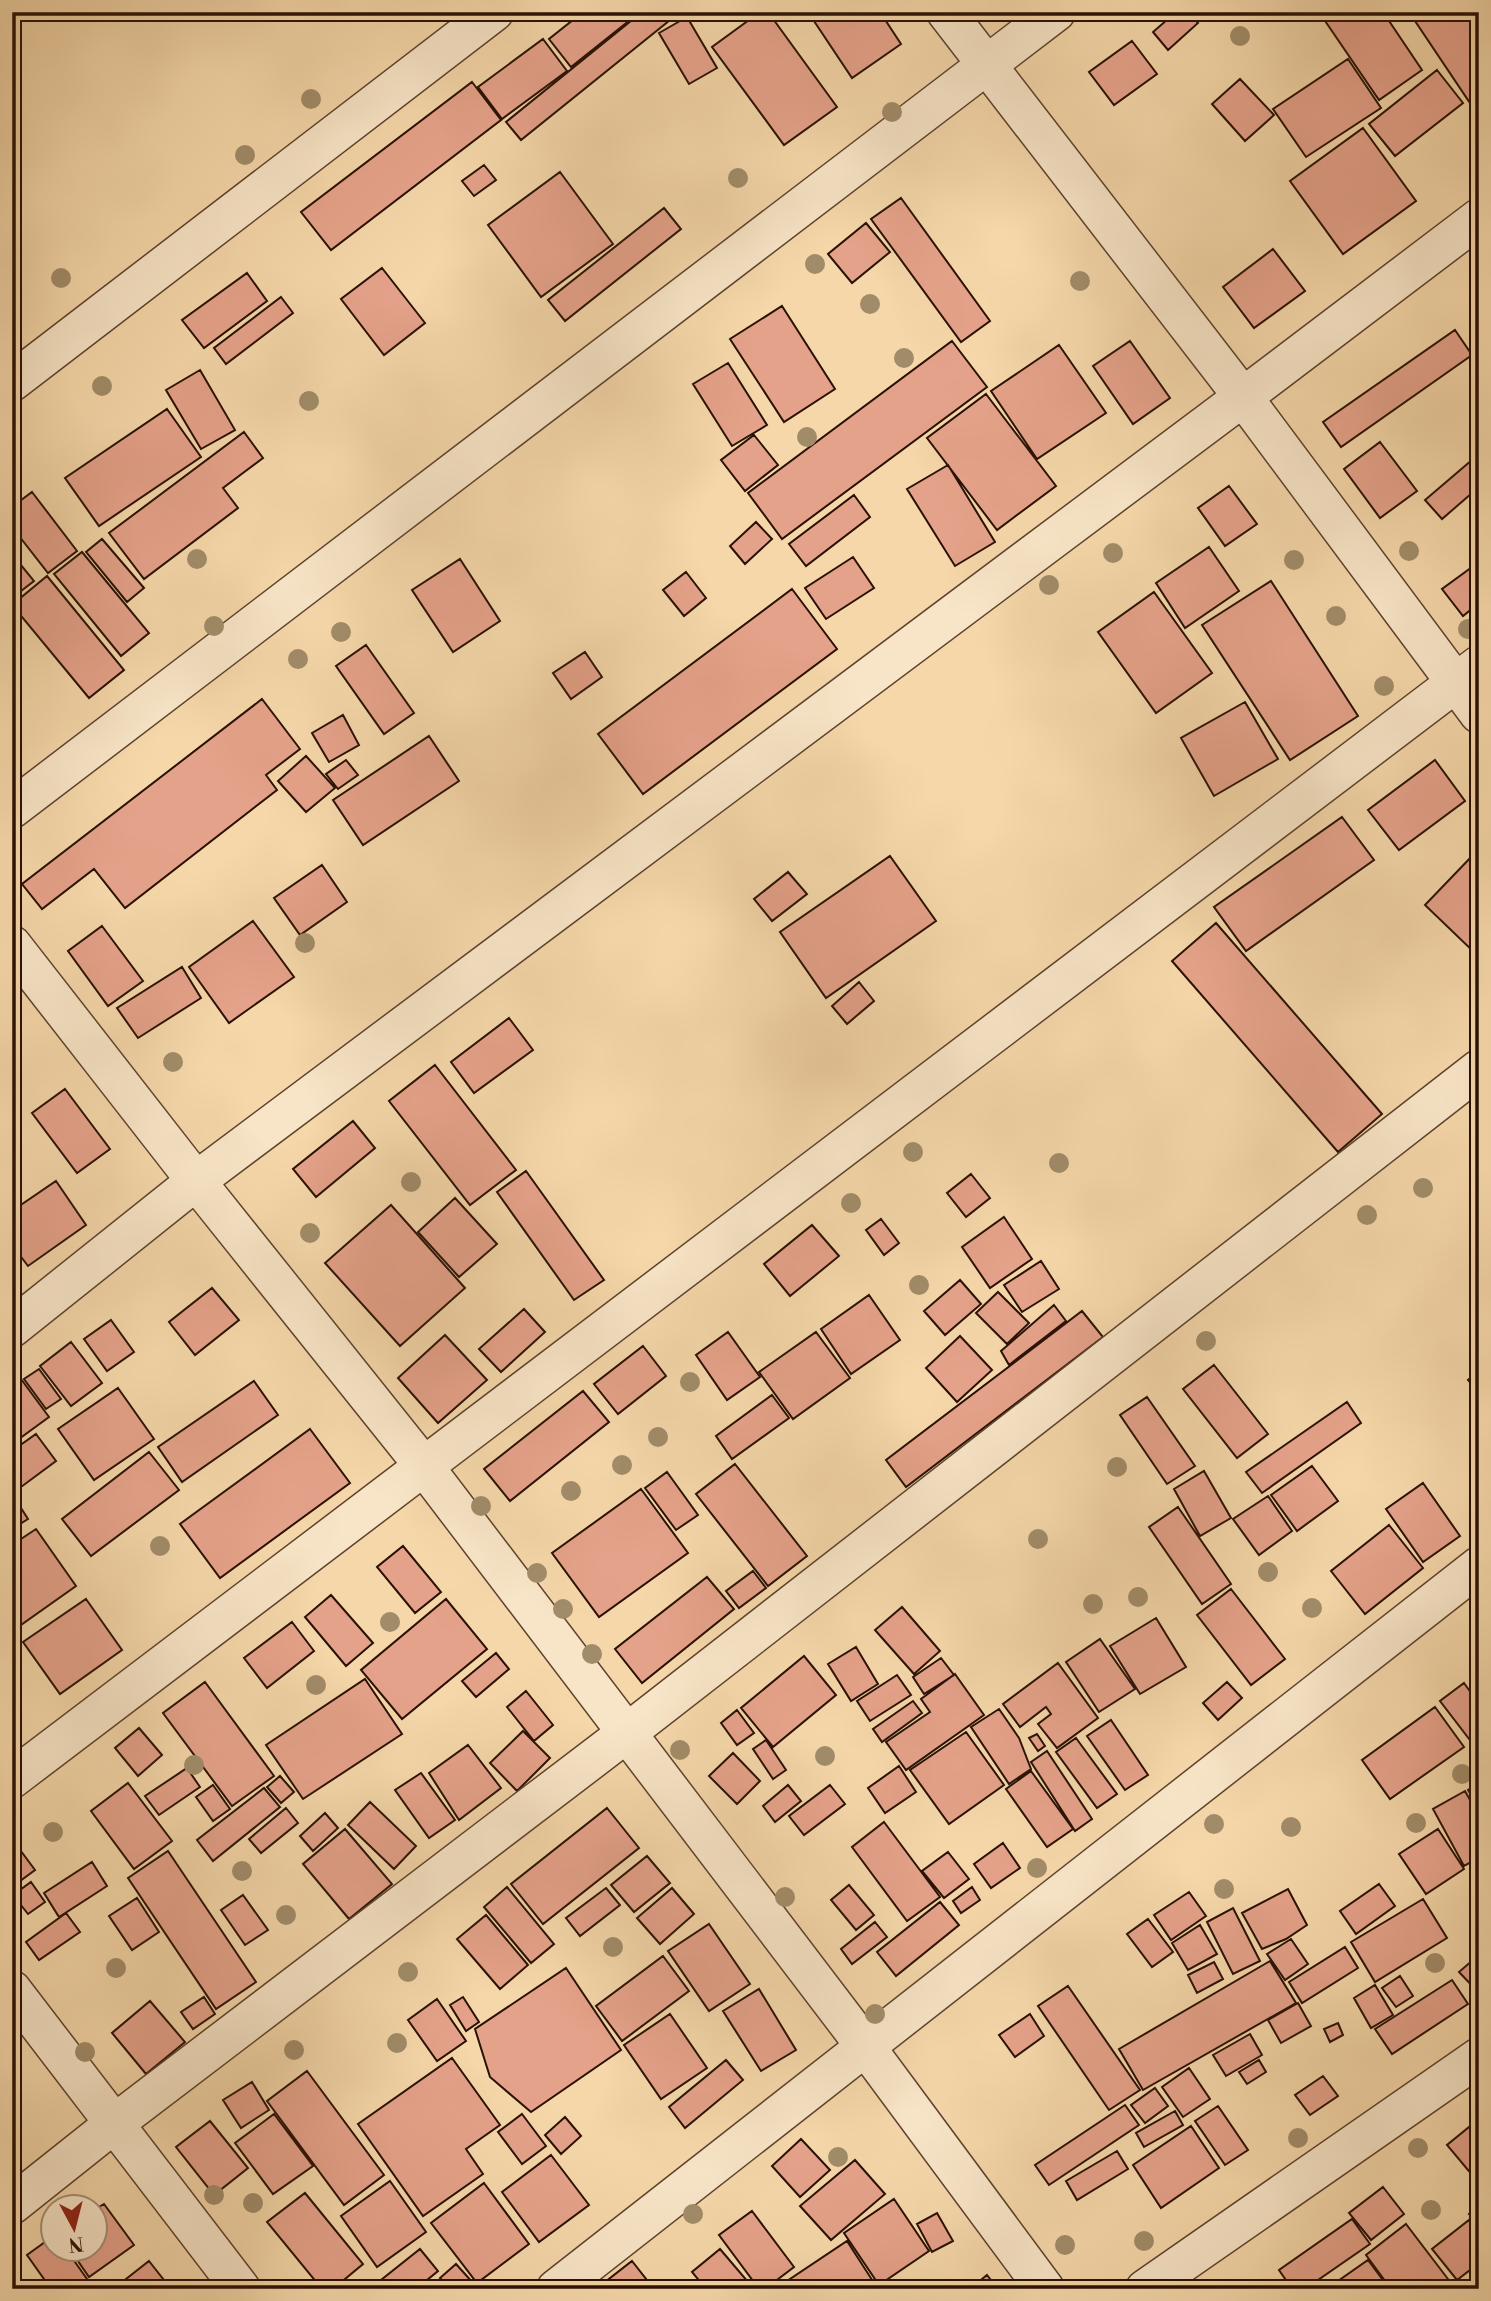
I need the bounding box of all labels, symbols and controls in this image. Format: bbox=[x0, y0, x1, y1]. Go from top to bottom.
north arrow bbox=[38, 2192, 108, 2262]
text: N bbox=[67, 2231, 85, 2257]

